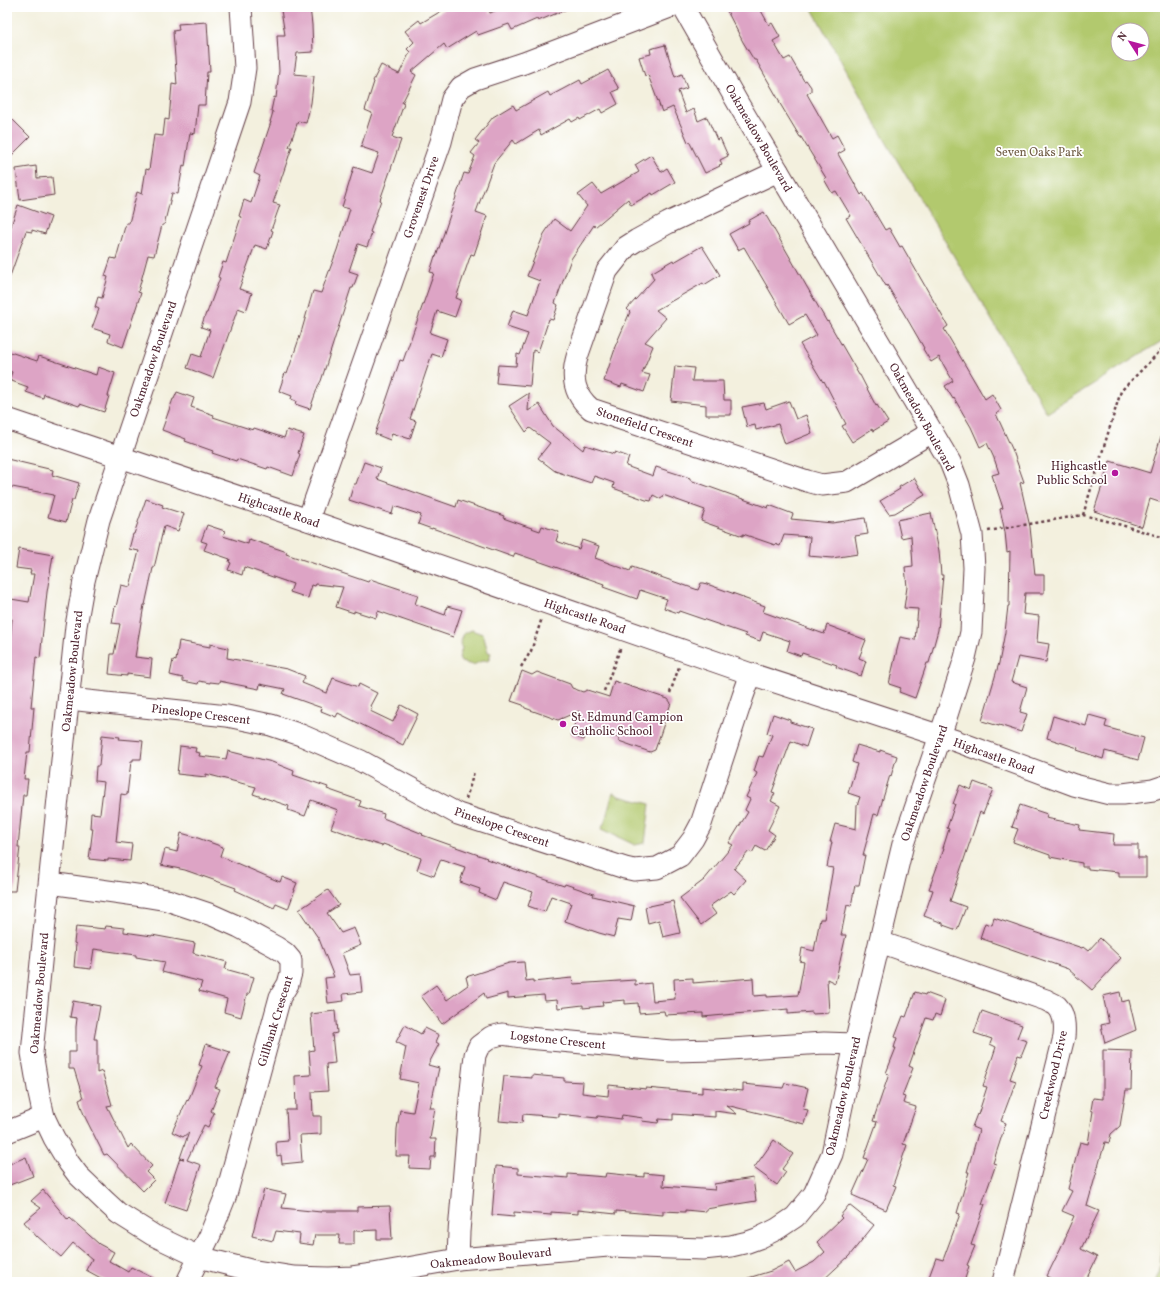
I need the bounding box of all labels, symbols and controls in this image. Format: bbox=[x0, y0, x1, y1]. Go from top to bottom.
north arrow bbox=[1110, 22, 1150, 62]
text: N bbox=[1115, 29, 1132, 45]
street label: Oakmeadow Boulevard bbox=[721, 82, 796, 195]
park label: Seven Oaks Park bbox=[995, 145, 1083, 161]
street label: Grovenest Drive bbox=[400, 154, 444, 241]
street label: Oakmeadow Boulevard bbox=[127, 299, 181, 420]
street label: Oakmeadow Boulevard bbox=[885, 360, 958, 475]
street label: Stonefield Crescent bbox=[594, 404, 696, 452]
place label: Highcastle Public School bbox=[1037, 459, 1107, 489]
marker: Highcastle Public School bbox=[1110, 468, 1120, 478]
street label: Highcastle Road bbox=[236, 489, 322, 532]
street label: Highcastle Road bbox=[542, 595, 628, 638]
street label: Oakmeadow Boulevard bbox=[59, 609, 87, 733]
street label: Pineslope Crescent bbox=[150, 701, 251, 729]
place label: St. Edmund Campion Catholic School bbox=[571, 710, 683, 740]
marker: St. Edmund Campion Catholic School bbox=[558, 719, 568, 729]
street label: Oakmeadow Boulevard bbox=[898, 723, 952, 844]
street label: Highcastle Road bbox=[951, 735, 1037, 779]
street label: Pineslope Crescent bbox=[452, 804, 551, 852]
street label: Oakmeadow Boulevard bbox=[27, 931, 53, 1054]
street label: Gillbank Crescent bbox=[255, 974, 297, 1069]
street label: Logstone Crescent bbox=[509, 1028, 607, 1054]
street label: Creekwood Drive bbox=[1036, 1029, 1072, 1121]
street label: Oakmeadow Boulevard bbox=[822, 1035, 866, 1157]
street label: Oakmeadow Boulevard bbox=[430, 1245, 553, 1273]

